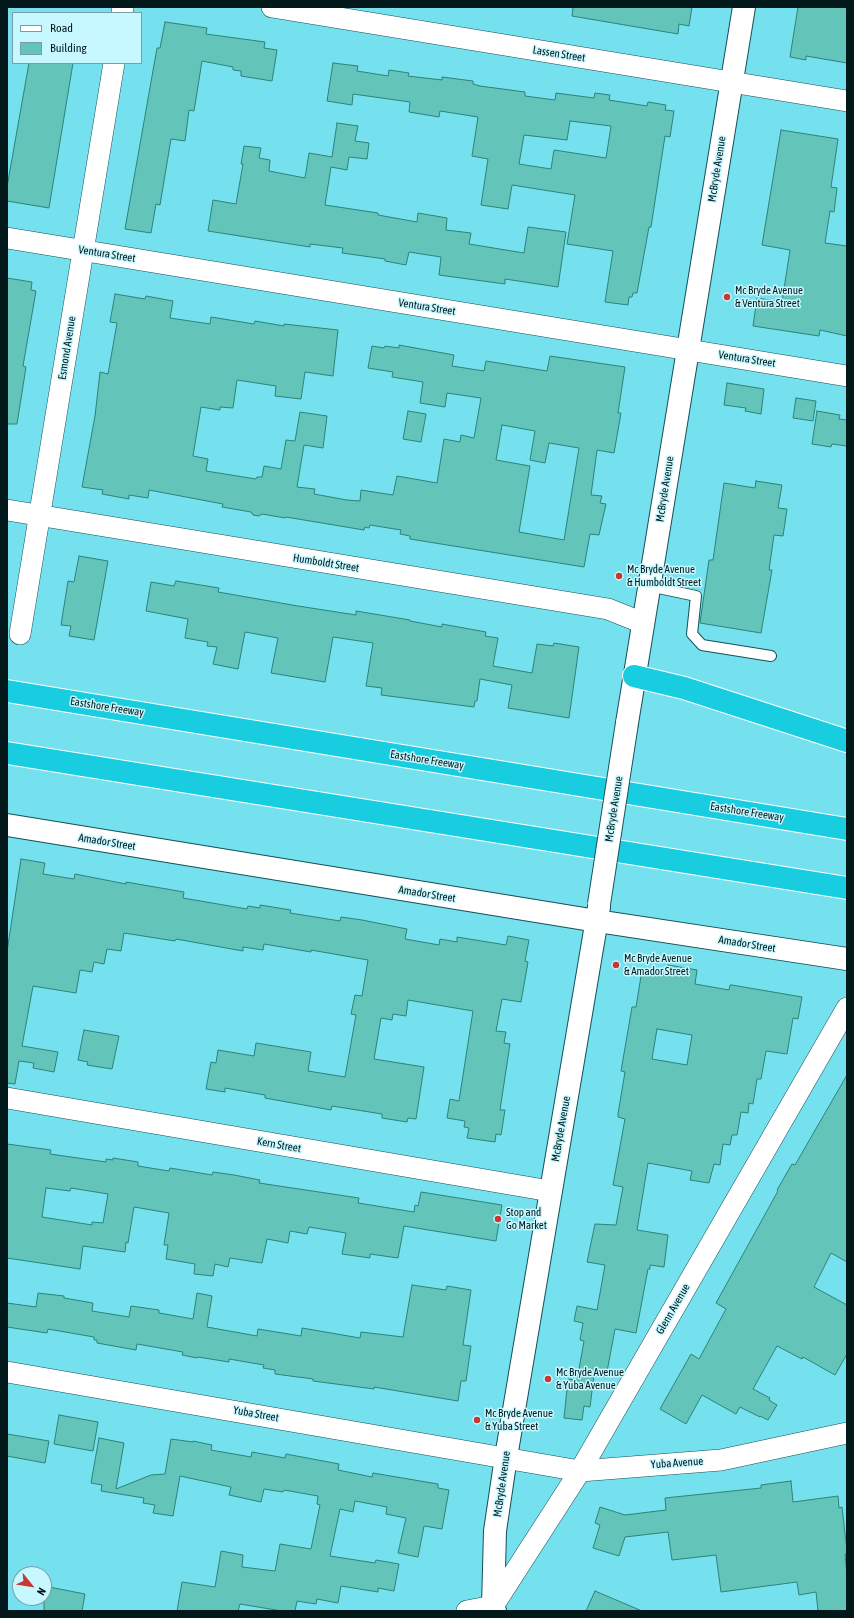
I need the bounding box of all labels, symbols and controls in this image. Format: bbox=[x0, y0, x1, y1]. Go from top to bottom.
legend bbox=[12, 12, 142, 64]
text: Road bbox=[50, 21, 73, 35]
text: Building bbox=[50, 41, 87, 55]
street label: Lassen Street bbox=[532, 43, 586, 65]
street label: McBryde Avenue bbox=[705, 135, 729, 203]
street label: Ventura Street bbox=[77, 243, 137, 265]
place label: Mc Bryde Avenue & Ventura Street bbox=[735, 284, 803, 310]
marker: Mc Bryde Avenue & Ventura Street bbox=[722, 292, 732, 302]
street label: Ventura Street bbox=[397, 296, 457, 318]
street label: Esmond Avenue bbox=[55, 315, 79, 381]
street label: Ventura Street bbox=[717, 348, 777, 370]
street label: McBryde Avenue bbox=[653, 455, 677, 523]
street label: Humboldt Street bbox=[292, 551, 360, 575]
place label: Mc Bryde Avenue & Humboldt Street bbox=[627, 563, 701, 589]
marker: Mc Bryde Avenue & Humboldt Street bbox=[614, 571, 624, 581]
street label: Eastshore Freeway bbox=[69, 695, 145, 719]
street label: Eastshore Freeway bbox=[389, 748, 465, 772]
street label: McBryde Avenue bbox=[602, 775, 626, 843]
street label: Eastshore Freeway bbox=[709, 800, 785, 824]
street label: Amador Street bbox=[77, 831, 137, 853]
street label: Amador Street bbox=[397, 883, 457, 905]
street label: Amador Street bbox=[717, 933, 777, 955]
place label: Mc Bryde Avenue & Amador Street bbox=[624, 952, 692, 978]
marker: Mc Bryde Avenue & Amador Street bbox=[611, 960, 621, 970]
street label: McBryde Avenue bbox=[549, 1095, 573, 1163]
street label: Kern Street bbox=[256, 1135, 302, 1155]
place label: Stop and Go Market bbox=[506, 1206, 547, 1232]
marker: Stop and Go Market bbox=[493, 1214, 503, 1224]
street label: Glenn Avenue bbox=[653, 1281, 693, 1337]
place label: Mc Bryde Avenue & Yuba Avenue bbox=[556, 1366, 624, 1392]
marker: Mc Bryde Avenue & Yuba Avenue bbox=[543, 1374, 553, 1384]
street label: Yuba Street bbox=[232, 1403, 280, 1425]
place label: Mc Bryde Avenue & Yuba Street bbox=[485, 1407, 553, 1433]
marker: Mc Bryde Avenue & Yuba Street bbox=[472, 1415, 482, 1425]
street label: McBryde Avenue bbox=[491, 1450, 513, 1518]
street label: Yuba Avenue bbox=[650, 1455, 704, 1471]
north arrow bbox=[12, 1566, 52, 1606]
text: N bbox=[35, 1586, 48, 1597]

